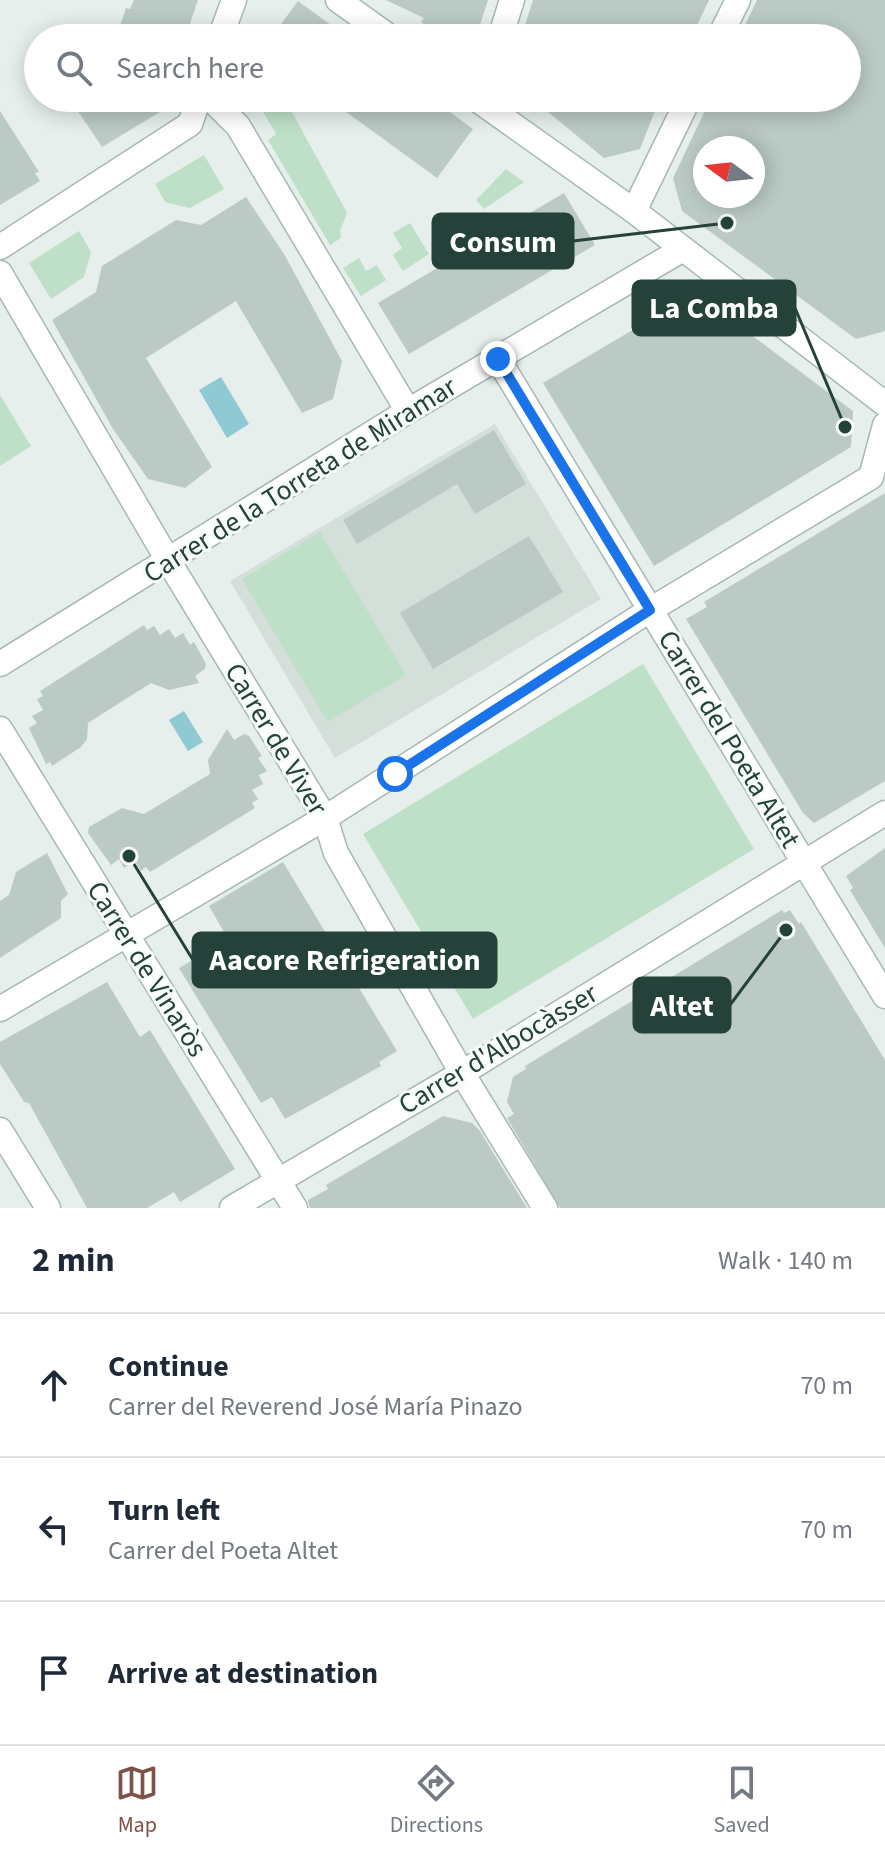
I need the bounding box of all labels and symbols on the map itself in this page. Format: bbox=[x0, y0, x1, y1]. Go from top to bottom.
north arrow bbox=[693, 136, 765, 208]
callout: Consum bbox=[433, 214, 573, 268]
text: Consum bbox=[449, 221, 557, 264]
callout: La Comba bbox=[633, 281, 795, 335]
text: La Comba bbox=[649, 287, 779, 330]
route end bbox=[480, 341, 516, 377]
street label: Carrer de la Torreta de Miramar bbox=[136, 367, 465, 593]
street label: Carrer del Poeta Altet bbox=[648, 623, 810, 856]
street label: Carrer de Viver bbox=[215, 655, 337, 823]
route start bbox=[377, 756, 413, 792]
street label: Carrer de Vinaròs bbox=[77, 873, 217, 1065]
callout: Aacore Refrigeration bbox=[193, 933, 496, 987]
text: Aacore Refrigeration bbox=[208, 939, 481, 982]
street label: Carrer d'Albocàsser bbox=[391, 973, 605, 1124]
callout: Altet bbox=[634, 978, 730, 1032]
text: Altet bbox=[649, 985, 714, 1028]

